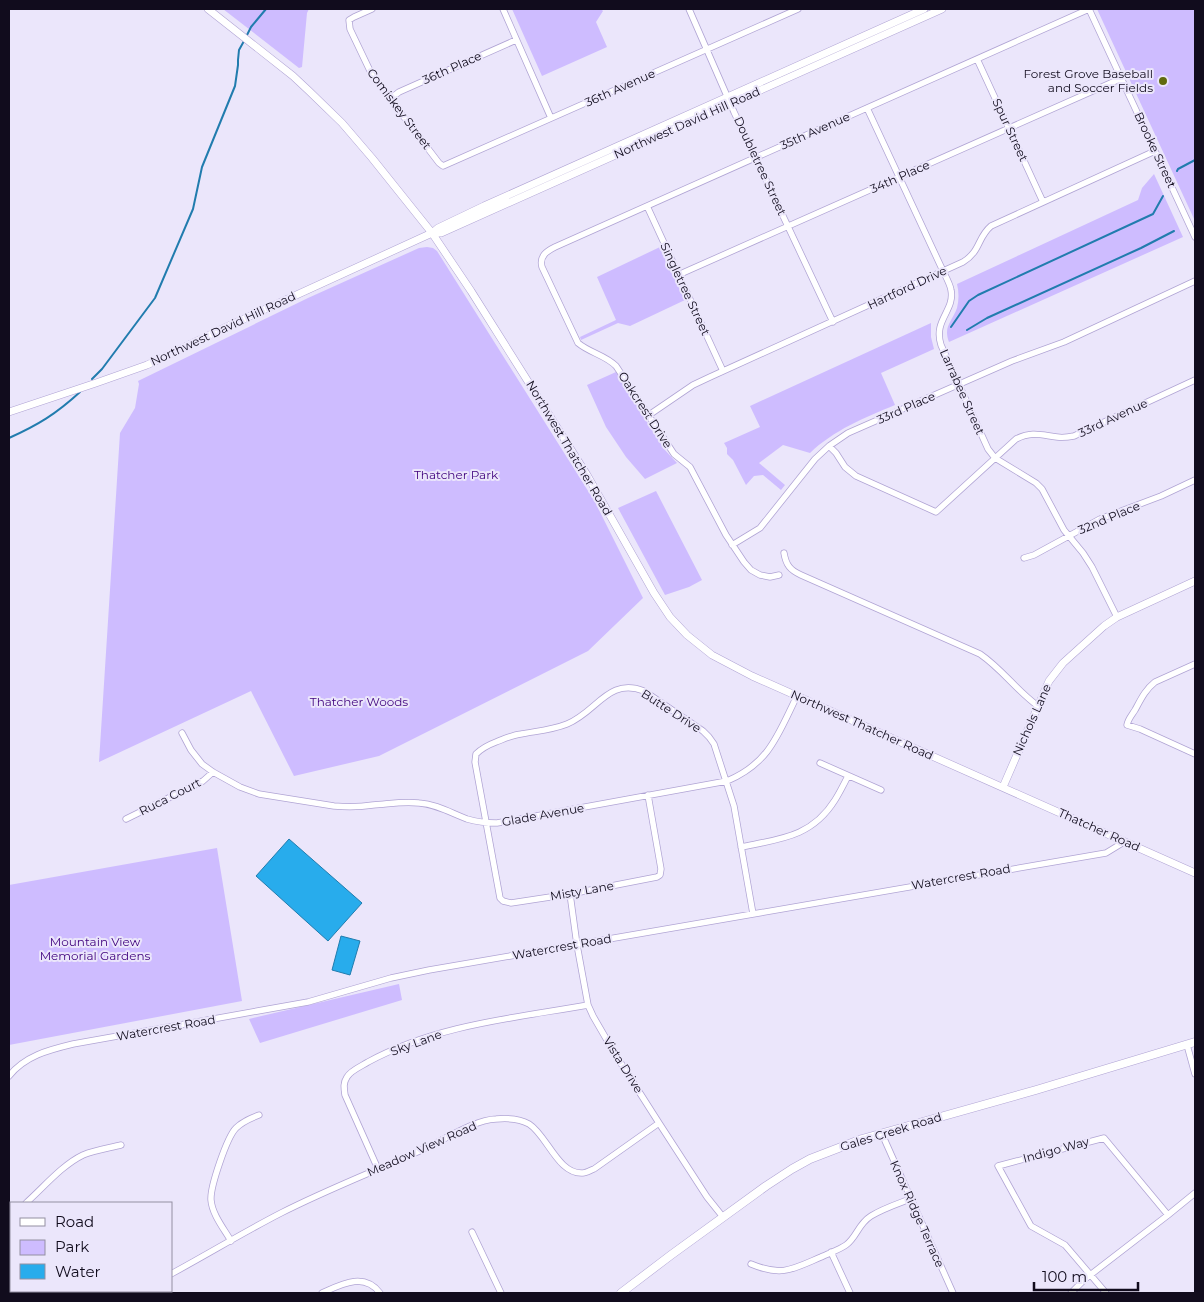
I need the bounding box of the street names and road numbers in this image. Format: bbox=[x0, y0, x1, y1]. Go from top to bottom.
street label: 36th Place bbox=[420, 48, 484, 87]
street label: Comiskey Street bbox=[364, 65, 435, 152]
street label: 36th Avenue bbox=[582, 65, 657, 110]
street label: Northwest David Hill Road bbox=[611, 83, 762, 162]
street label: Spur Street bbox=[989, 96, 1032, 164]
street label: 35th Avenue bbox=[778, 108, 852, 153]
street label: Brooke Street bbox=[1131, 109, 1180, 190]
street label: Doubletree Street bbox=[731, 114, 790, 218]
street label: 34th Place bbox=[868, 157, 932, 196]
street label: Singletree Street bbox=[657, 240, 714, 338]
street label: Hartford Drive bbox=[865, 263, 949, 312]
street label: Northwest David Hill Road bbox=[148, 288, 298, 369]
street label: Larrabee Street bbox=[937, 347, 988, 437]
street label: Oakcrest Drive bbox=[615, 369, 676, 451]
street label: Northwest Thatcher Road bbox=[523, 378, 616, 518]
street label: 33rd Place bbox=[874, 388, 937, 427]
street label: 33rd Avenue bbox=[1076, 395, 1150, 440]
street label: 32nd Place bbox=[1076, 498, 1142, 537]
street label: Nichols Lane bbox=[1009, 682, 1054, 758]
street label: Butte Drive bbox=[639, 686, 704, 735]
street label: Northwest Thatcher Road bbox=[788, 686, 936, 763]
street label: Ruca Court bbox=[136, 775, 203, 819]
street label: Glade Avenue bbox=[501, 800, 585, 829]
street label: Thatcher Road bbox=[1056, 805, 1142, 854]
street label: Watercrest Road bbox=[910, 860, 1012, 893]
street label: Misty Lane bbox=[549, 878, 615, 903]
street label: Watercrest Road bbox=[511, 930, 613, 963]
street label: Watercrest Road bbox=[115, 1011, 217, 1044]
street label: Sky Lane bbox=[388, 1026, 443, 1059]
street label: Vista Drive bbox=[600, 1034, 647, 1096]
street label: Gales Creek Road bbox=[838, 1109, 943, 1154]
street label: Meadow View Road bbox=[365, 1118, 479, 1179]
street label: Indigo Way bbox=[1021, 1133, 1091, 1166]
street label: Knox Ridge Terrace bbox=[887, 1158, 948, 1270]

